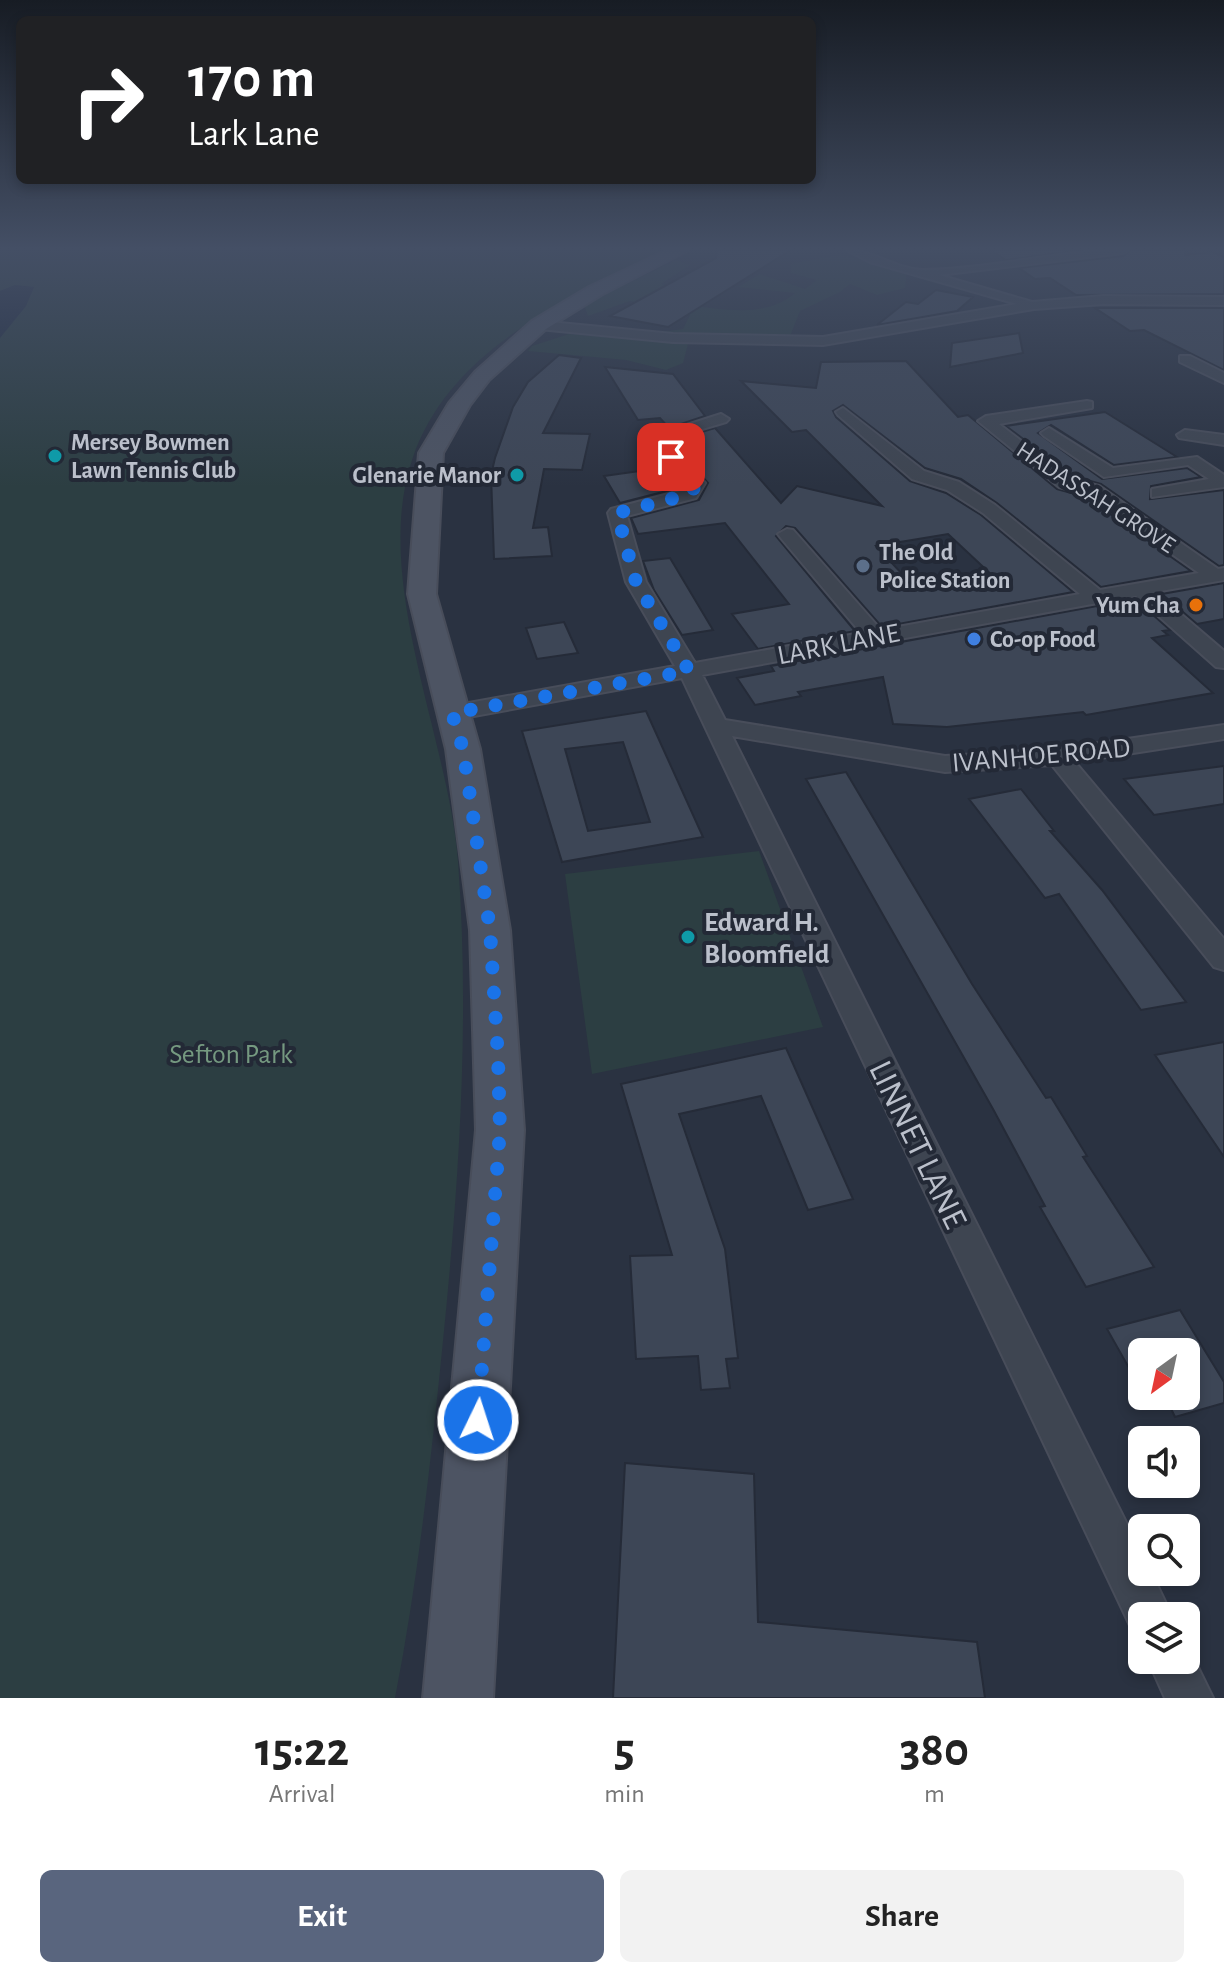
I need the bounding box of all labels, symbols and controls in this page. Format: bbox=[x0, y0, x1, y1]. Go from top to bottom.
icon: right bbox=[56, 48, 160, 152]
text: 170 m bbox=[188, 51, 315, 107]
text: Lark Lane bbox=[188, 116, 320, 152]
pin bbox=[637, 423, 705, 491]
place label: Mersey Bowmen Lawn Tennis Club bbox=[71, 431, 236, 483]
icon: arrive bbox=[649, 435, 693, 479]
street label: HADASSAH GROVE bbox=[1012, 438, 1179, 558]
marker: Mersey Bowmen Lawn Tennis Club bbox=[46, 447, 64, 465]
place label: Glenarie Manor bbox=[353, 464, 502, 488]
marker: Glenarie Manor bbox=[508, 466, 526, 484]
place label: The Old Police Station bbox=[879, 541, 1011, 593]
marker: The Old Police Station bbox=[854, 557, 872, 575]
place label: Yum Cha bbox=[1096, 594, 1180, 618]
marker: Yum Cha bbox=[1187, 596, 1205, 614]
street label: LARK LANE bbox=[775, 619, 902, 671]
place label: Co-op Food bbox=[990, 628, 1096, 652]
marker: Co-op Food bbox=[965, 630, 983, 648]
street label: IVANHOE ROAD bbox=[951, 734, 1132, 778]
place label: Edward H. Bloomfield bbox=[704, 909, 830, 969]
marker: Edward H. Bloomfield bbox=[679, 928, 697, 946]
park label: Sefton Park bbox=[169, 1041, 293, 1069]
street label: LINNET LANE bbox=[862, 1056, 972, 1234]
north arrow bbox=[1128, 1338, 1200, 1410]
map controls bbox=[1128, 1338, 1200, 1674]
position arrow bbox=[436, 1378, 520, 1462]
button: sound bbox=[1128, 1426, 1200, 1498]
button: search bbox=[1128, 1514, 1200, 1586]
button: layers bbox=[1128, 1602, 1200, 1674]
text: 15:22 bbox=[255, 1727, 349, 1775]
text: 5 bbox=[614, 1727, 635, 1775]
text: 380 bbox=[900, 1727, 969, 1775]
text: Arrival bbox=[269, 1781, 336, 1807]
text: min bbox=[604, 1781, 645, 1807]
text: m bbox=[924, 1781, 945, 1807]
button: Exit bbox=[40, 1870, 604, 1962]
button: Share bbox=[620, 1870, 1184, 1962]

